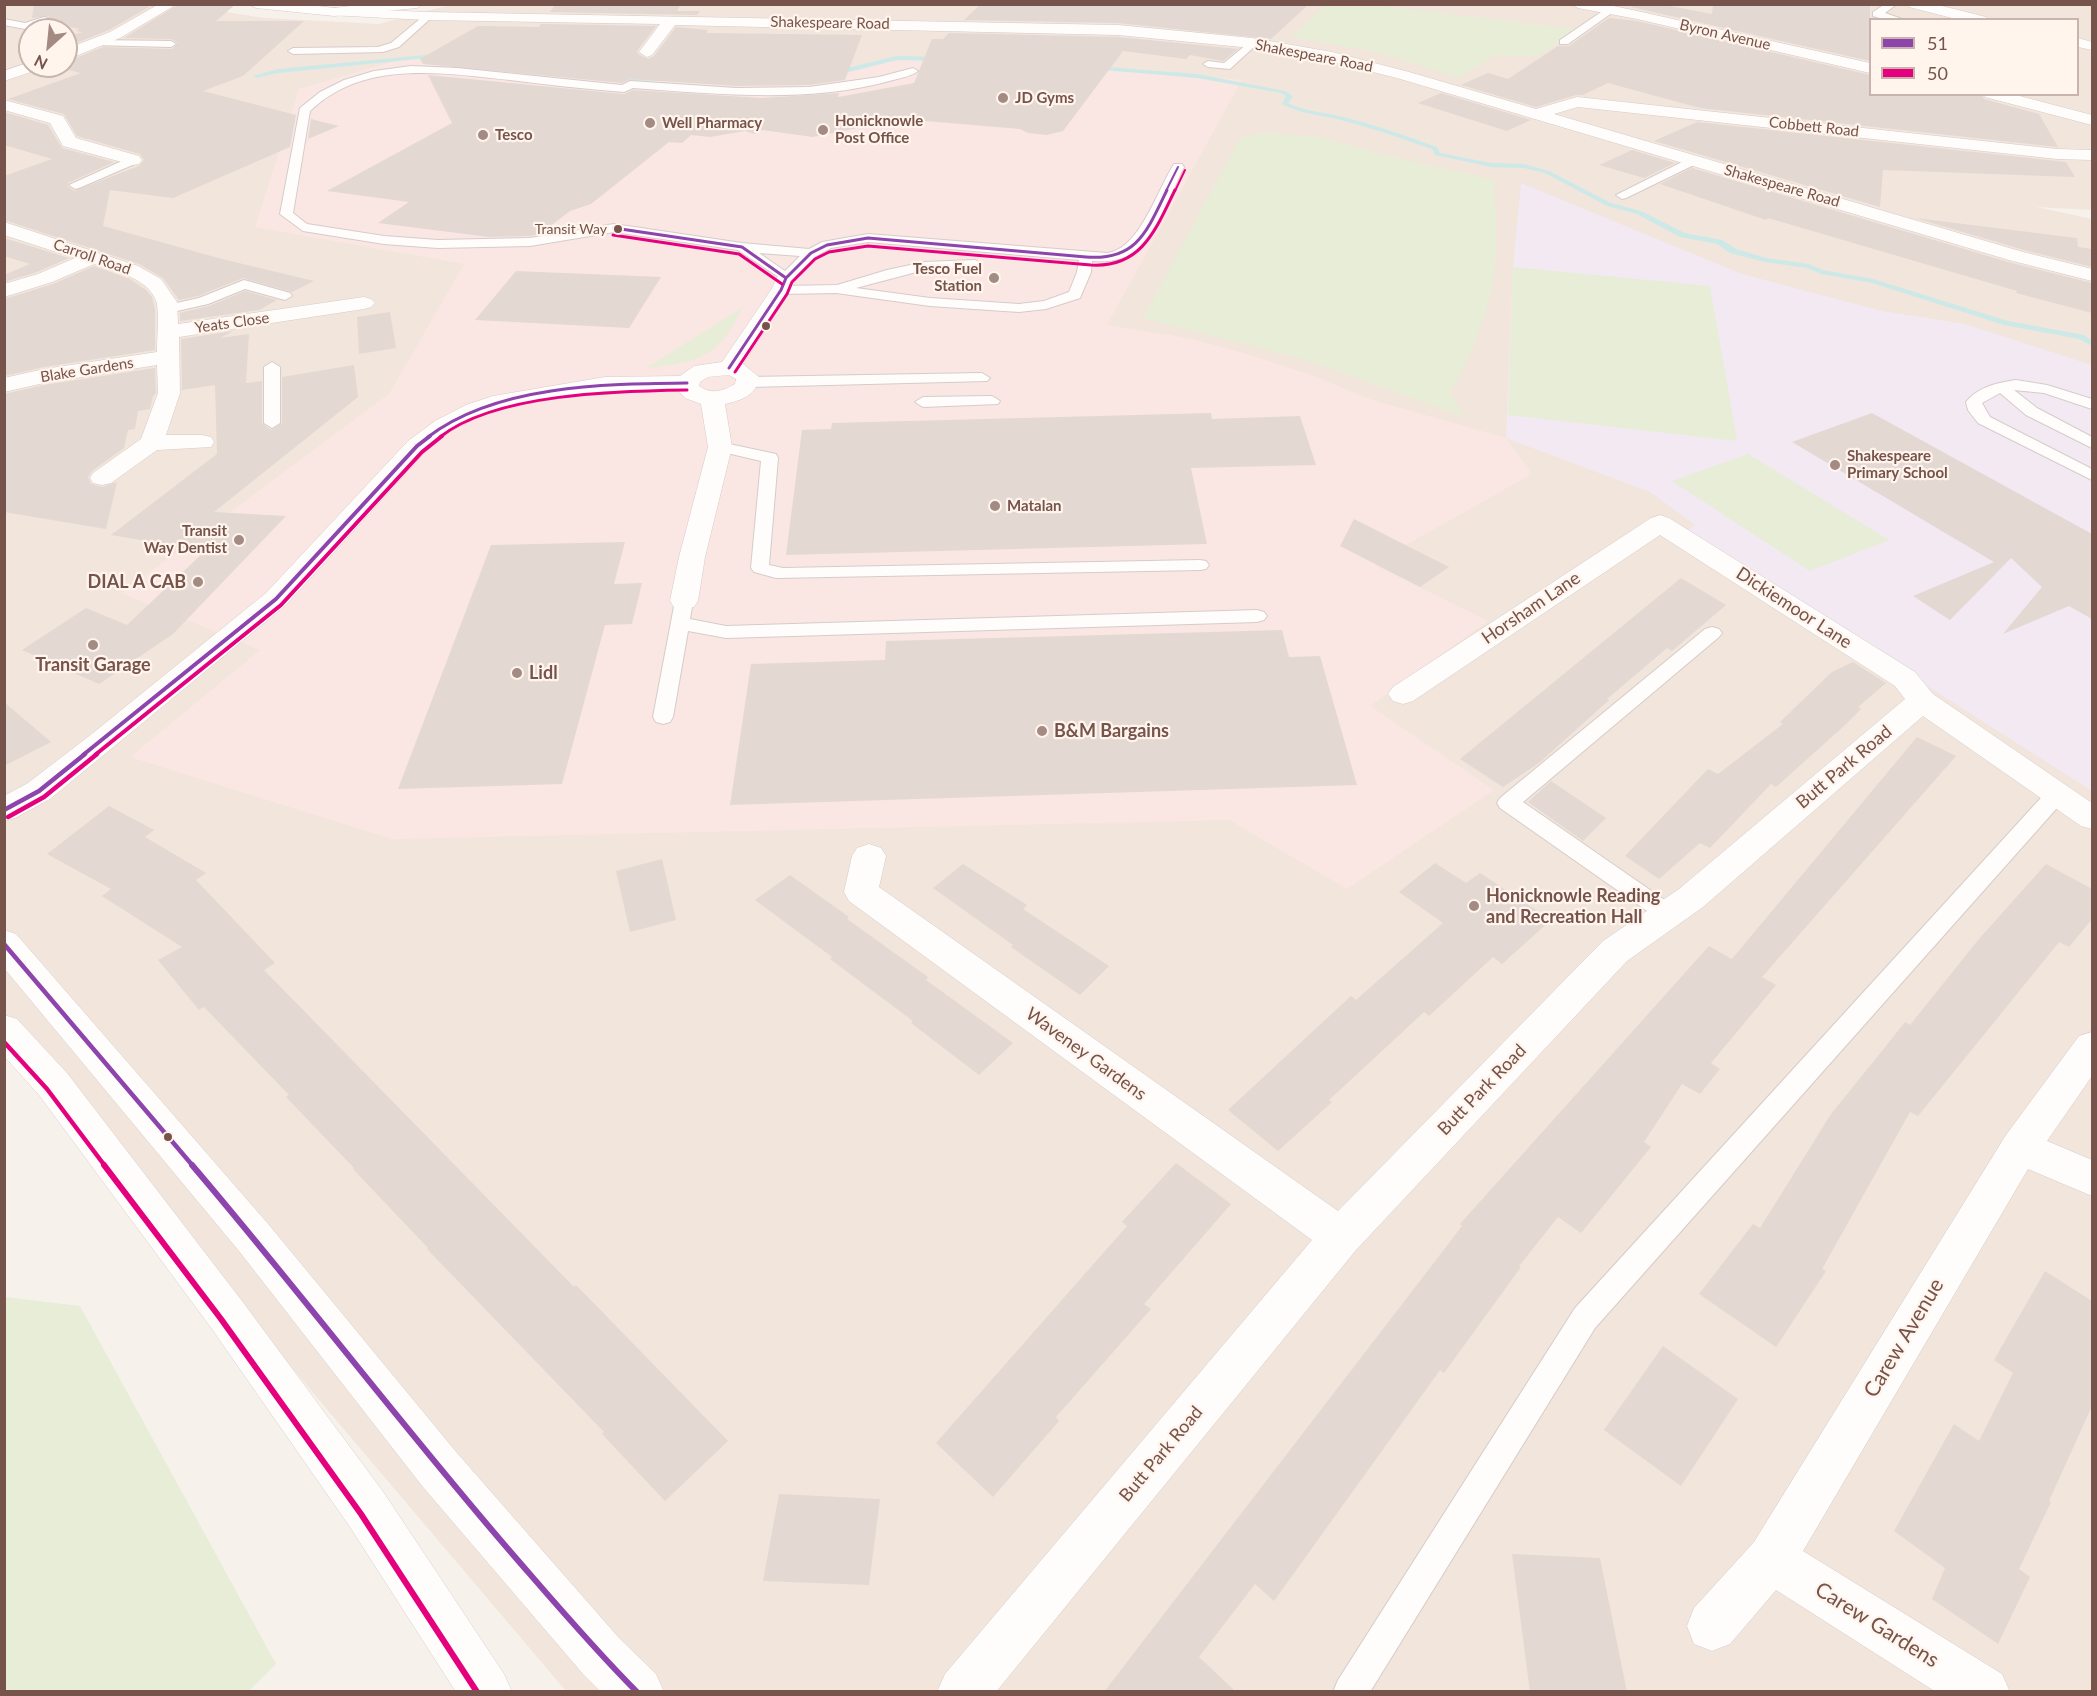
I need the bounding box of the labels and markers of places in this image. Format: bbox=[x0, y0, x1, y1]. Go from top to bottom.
place label: JD Gyms bbox=[1015, 89, 1074, 107]
marker: JD Gyms bbox=[996, 91, 1010, 105]
place label: Honicknowle Post Office bbox=[835, 112, 923, 147]
place label: Well Pharmacy bbox=[662, 114, 762, 132]
marker: Well Pharmacy bbox=[643, 116, 657, 130]
marker: Honicknowle Post Office bbox=[816, 123, 830, 137]
place label: Tesco bbox=[495, 126, 533, 144]
marker: Tesco bbox=[476, 128, 490, 142]
place label: Transit Way bbox=[535, 221, 607, 237]
marker: Transit Way bbox=[612, 223, 624, 235]
place label: Tesco Fuel Station bbox=[913, 260, 982, 295]
marker: Tesco Fuel Station bbox=[987, 271, 1001, 285]
unlabelled marker bbox=[760, 320, 772, 332]
place label: Shakespeare Primary School bbox=[1847, 447, 1948, 482]
marker: Shakespeare Primary School bbox=[1828, 458, 1842, 472]
place label: Matalan bbox=[1007, 497, 1061, 515]
marker: Matalan bbox=[988, 499, 1002, 513]
place label: Transit Way Dentist bbox=[144, 522, 227, 557]
marker: Transit Way Dentist bbox=[232, 533, 246, 547]
place label: DIAL A CAB bbox=[88, 571, 186, 593]
marker: DIAL A CAB bbox=[191, 575, 205, 589]
marker: Transit Garage bbox=[86, 638, 100, 652]
place label: Transit Garage bbox=[35, 654, 151, 676]
place label: Lidl bbox=[529, 662, 558, 684]
marker: Lidl bbox=[510, 666, 524, 680]
place label: B&M Bargains bbox=[1054, 720, 1169, 742]
marker: B&M Bargains bbox=[1035, 724, 1049, 738]
place label: Honicknowle Reading and Recreation Hall bbox=[1486, 885, 1660, 928]
marker: Honicknowle Reading and Recreation Hall bbox=[1467, 899, 1481, 913]
unlabelled marker bbox=[162, 1131, 174, 1143]

